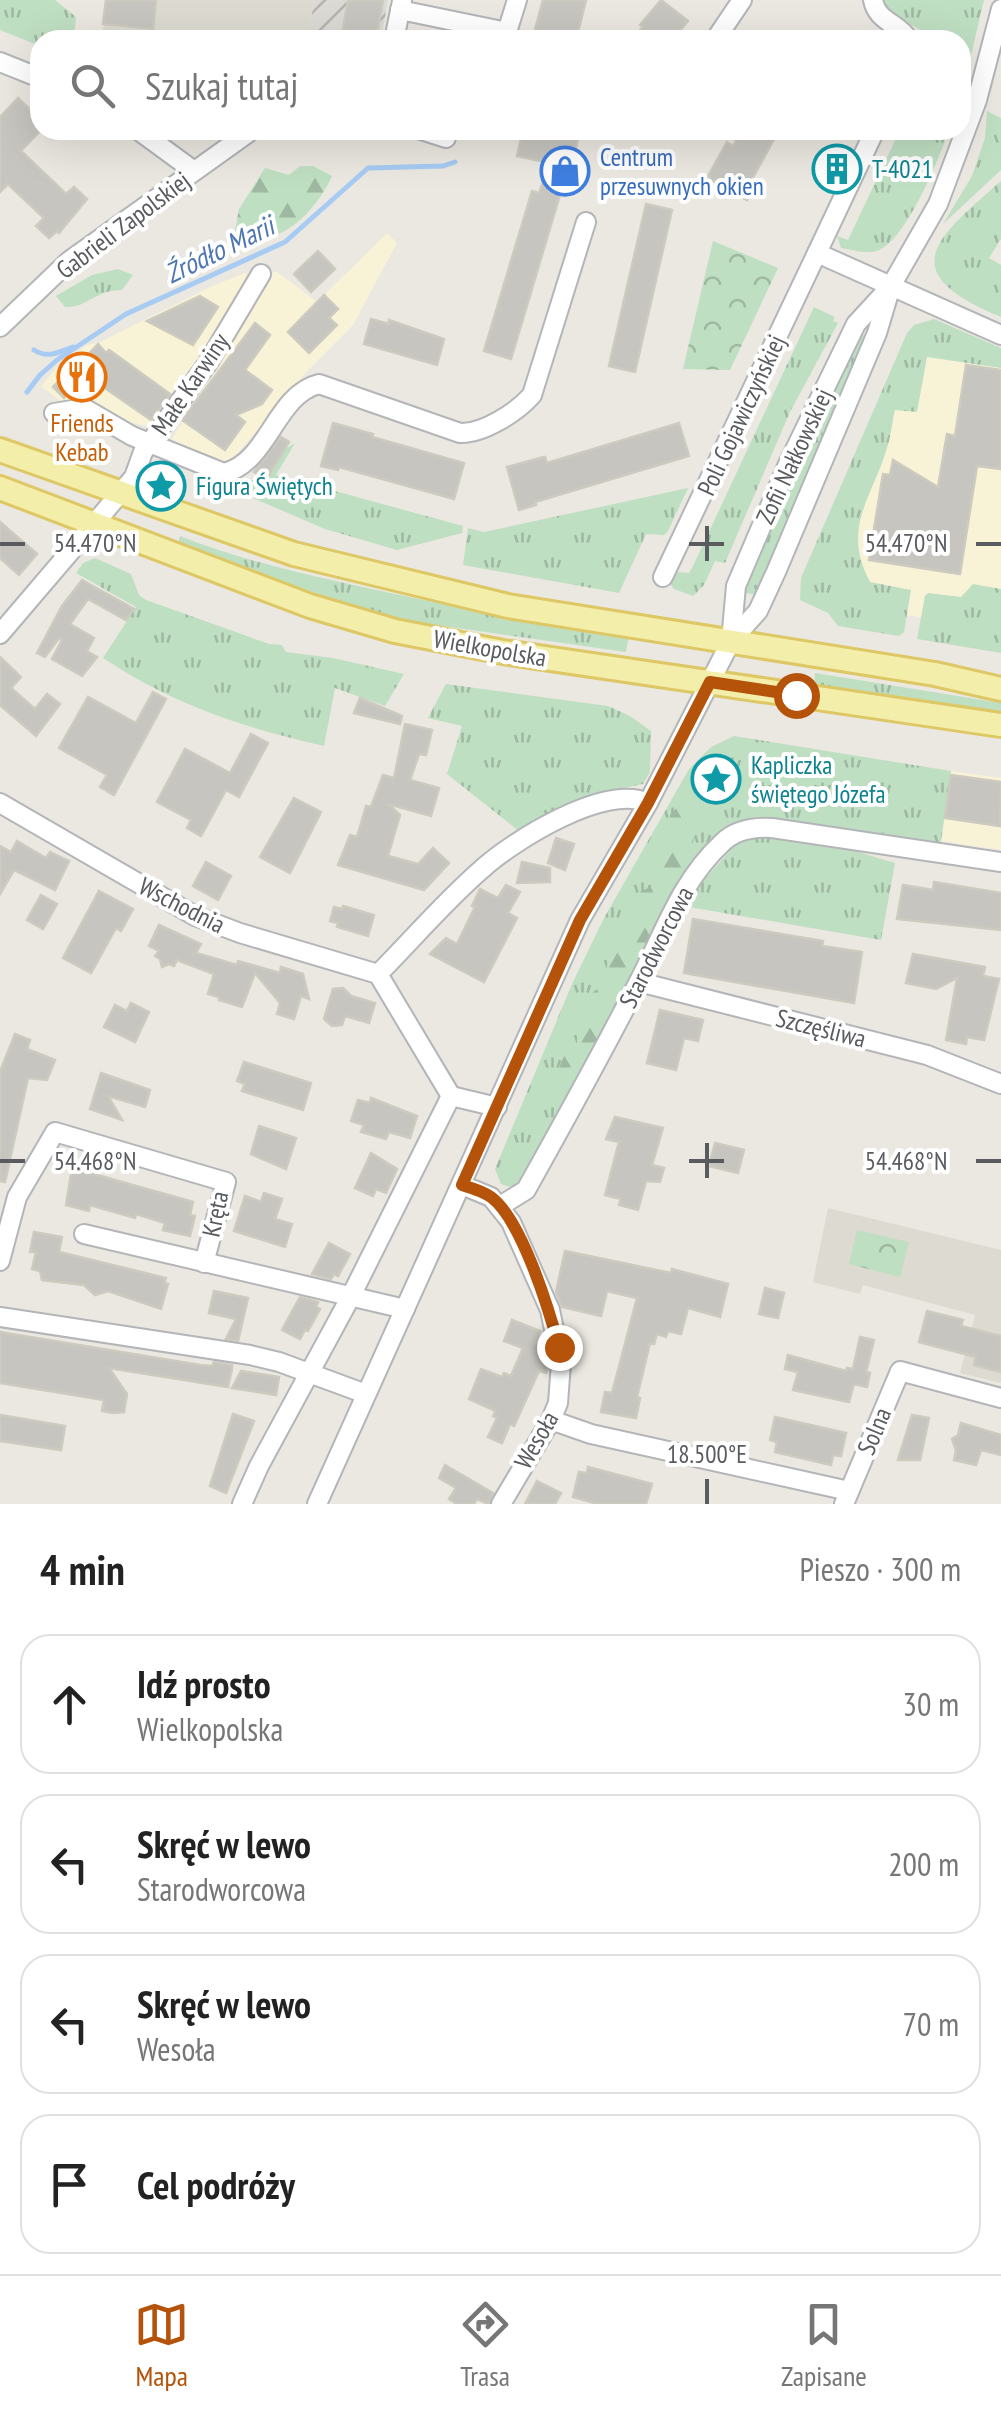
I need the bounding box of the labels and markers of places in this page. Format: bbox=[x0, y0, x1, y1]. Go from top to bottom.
place label: Centrum przesuwnych okien bbox=[600, 141, 764, 202]
building icon: T-4021 bbox=[811, 143, 863, 195]
shop icon: Centrum przesuwnych okien bbox=[539, 145, 591, 197]
place label: T-4021 bbox=[872, 153, 933, 185]
restaurant icon: Friends Kebab bbox=[56, 351, 108, 403]
place label: Friends Kebab bbox=[50, 407, 114, 468]
place icon: Figura Świętych bbox=[135, 460, 187, 512]
place label: Figura Świętych bbox=[196, 470, 333, 502]
place label: Kapliczka świętego Józefa bbox=[751, 749, 886, 810]
place icon: Kapliczka świętego Józefa bbox=[690, 753, 742, 805]

